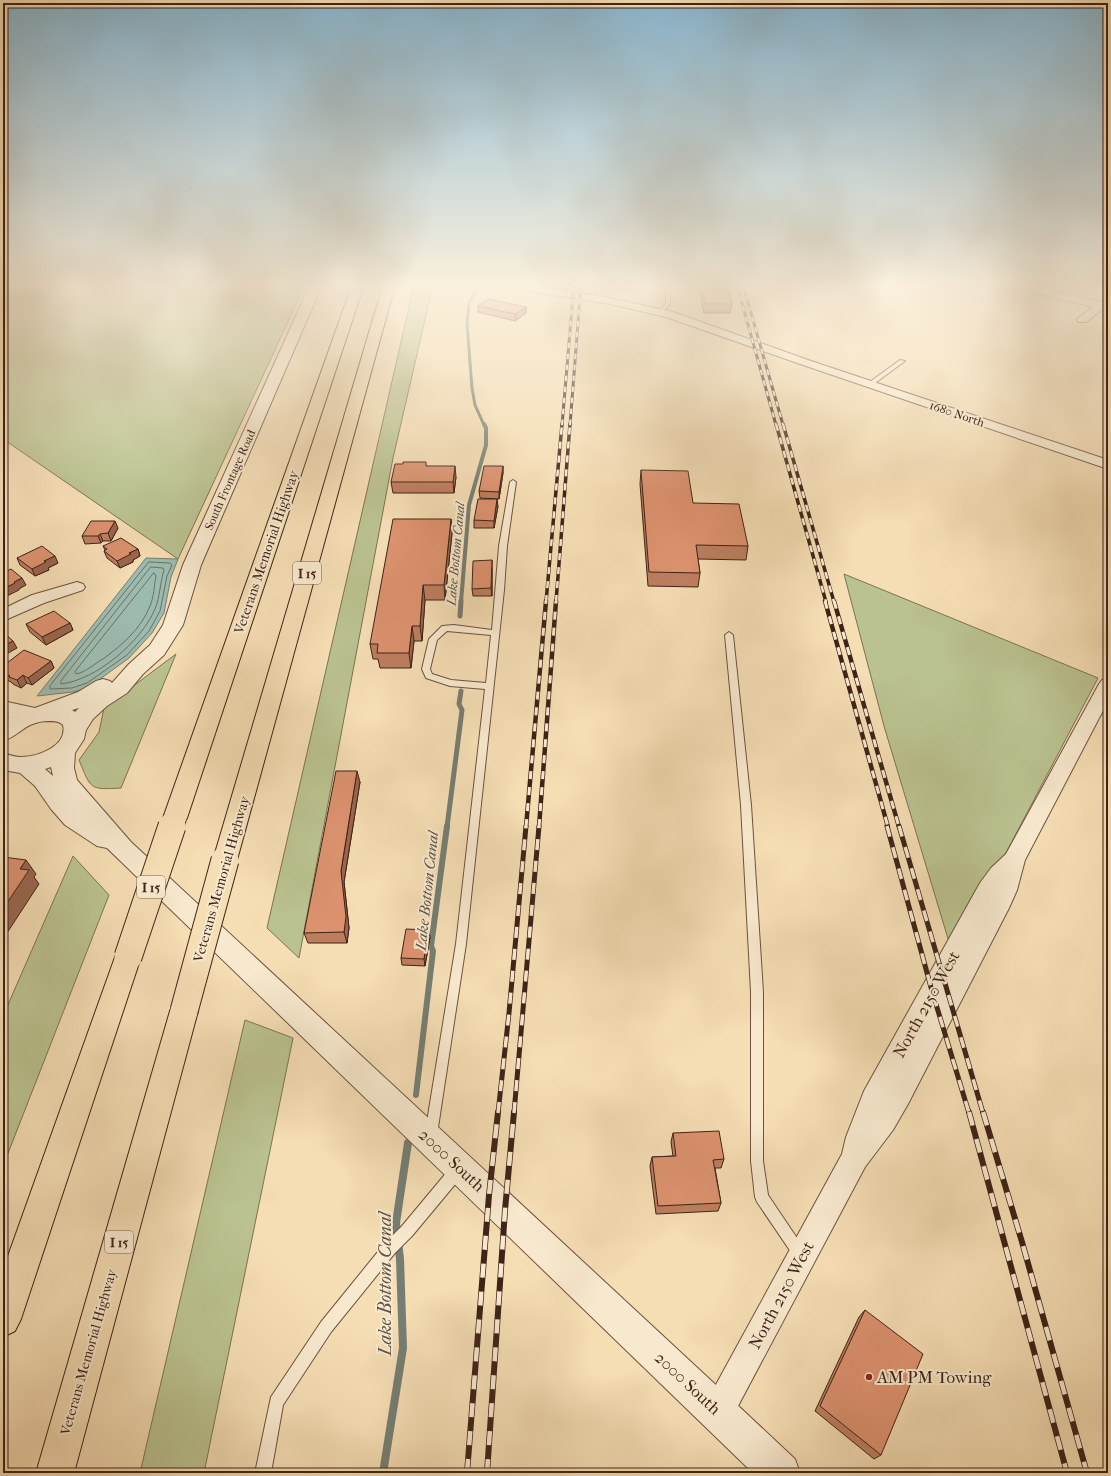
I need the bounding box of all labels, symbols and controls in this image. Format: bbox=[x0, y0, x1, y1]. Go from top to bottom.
street label: 1680 North bbox=[928, 398, 986, 430]
street label: South Frontage Road bbox=[202, 427, 259, 532]
street label: Veterans Memorial Highway bbox=[230, 468, 303, 637]
water label: Lake Bottom Canal bbox=[443, 500, 468, 607]
road number: I 15 bbox=[293, 562, 321, 584]
street label: Veterans Memorial Highway bbox=[189, 794, 253, 965]
water label: Lake Bottom Canal bbox=[412, 828, 442, 952]
road number: I 15 bbox=[137, 876, 165, 898]
street label: North 2150 West bbox=[888, 947, 964, 1061]
street label: 2000 South bbox=[415, 1124, 489, 1196]
water label: Lake Bottom Canal bbox=[375, 1210, 396, 1358]
road number: I 15 bbox=[105, 1231, 133, 1253]
street label: North 2150 West bbox=[744, 1238, 818, 1352]
street label: Veterans Memorial Highway bbox=[56, 1267, 120, 1438]
street label: 2000 South bbox=[651, 1347, 725, 1419]
place label: AM PM Towing bbox=[876, 1367, 992, 1387]
marker: AM PM Towing bbox=[864, 1372, 874, 1382]

